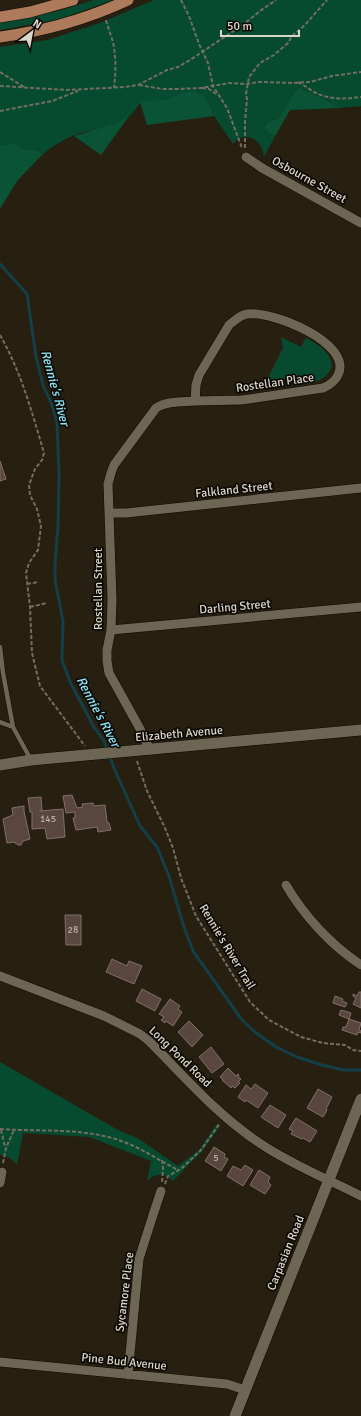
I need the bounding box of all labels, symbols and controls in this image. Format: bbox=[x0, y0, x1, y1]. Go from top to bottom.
north arrow bbox=[12, 12, 52, 52]
scale bar bbox=[221, 12, 299, 38]
text: N bbox=[30, 16, 44, 31]
text: 50 m bbox=[227, 19, 252, 34]
street label: Osbourne Street bbox=[269, 153, 349, 207]
water label: Rennie's River bbox=[37, 348, 73, 430]
street label: Rostellan Place bbox=[235, 370, 315, 396]
street label: Falkland Street bbox=[195, 478, 273, 502]
street label: Rostellan Street bbox=[91, 548, 106, 630]
street label: Darling Street bbox=[199, 596, 271, 618]
water label: Rennie's River bbox=[73, 674, 124, 752]
street label: Elizabeth Avenue bbox=[134, 723, 224, 745]
house number: 145 bbox=[40, 813, 56, 825]
street label: Rennie's River Trail bbox=[196, 902, 259, 993]
house number: 28 bbox=[68, 924, 78, 936]
street label: Long Pond Road bbox=[145, 1023, 215, 1091]
house number: 5 bbox=[213, 1152, 219, 1164]
street label: Carpasian Road bbox=[264, 1213, 308, 1293]
street label: Sycamore Place bbox=[113, 1251, 137, 1333]
street label: Pine Bud Avenue bbox=[81, 1350, 167, 1374]

